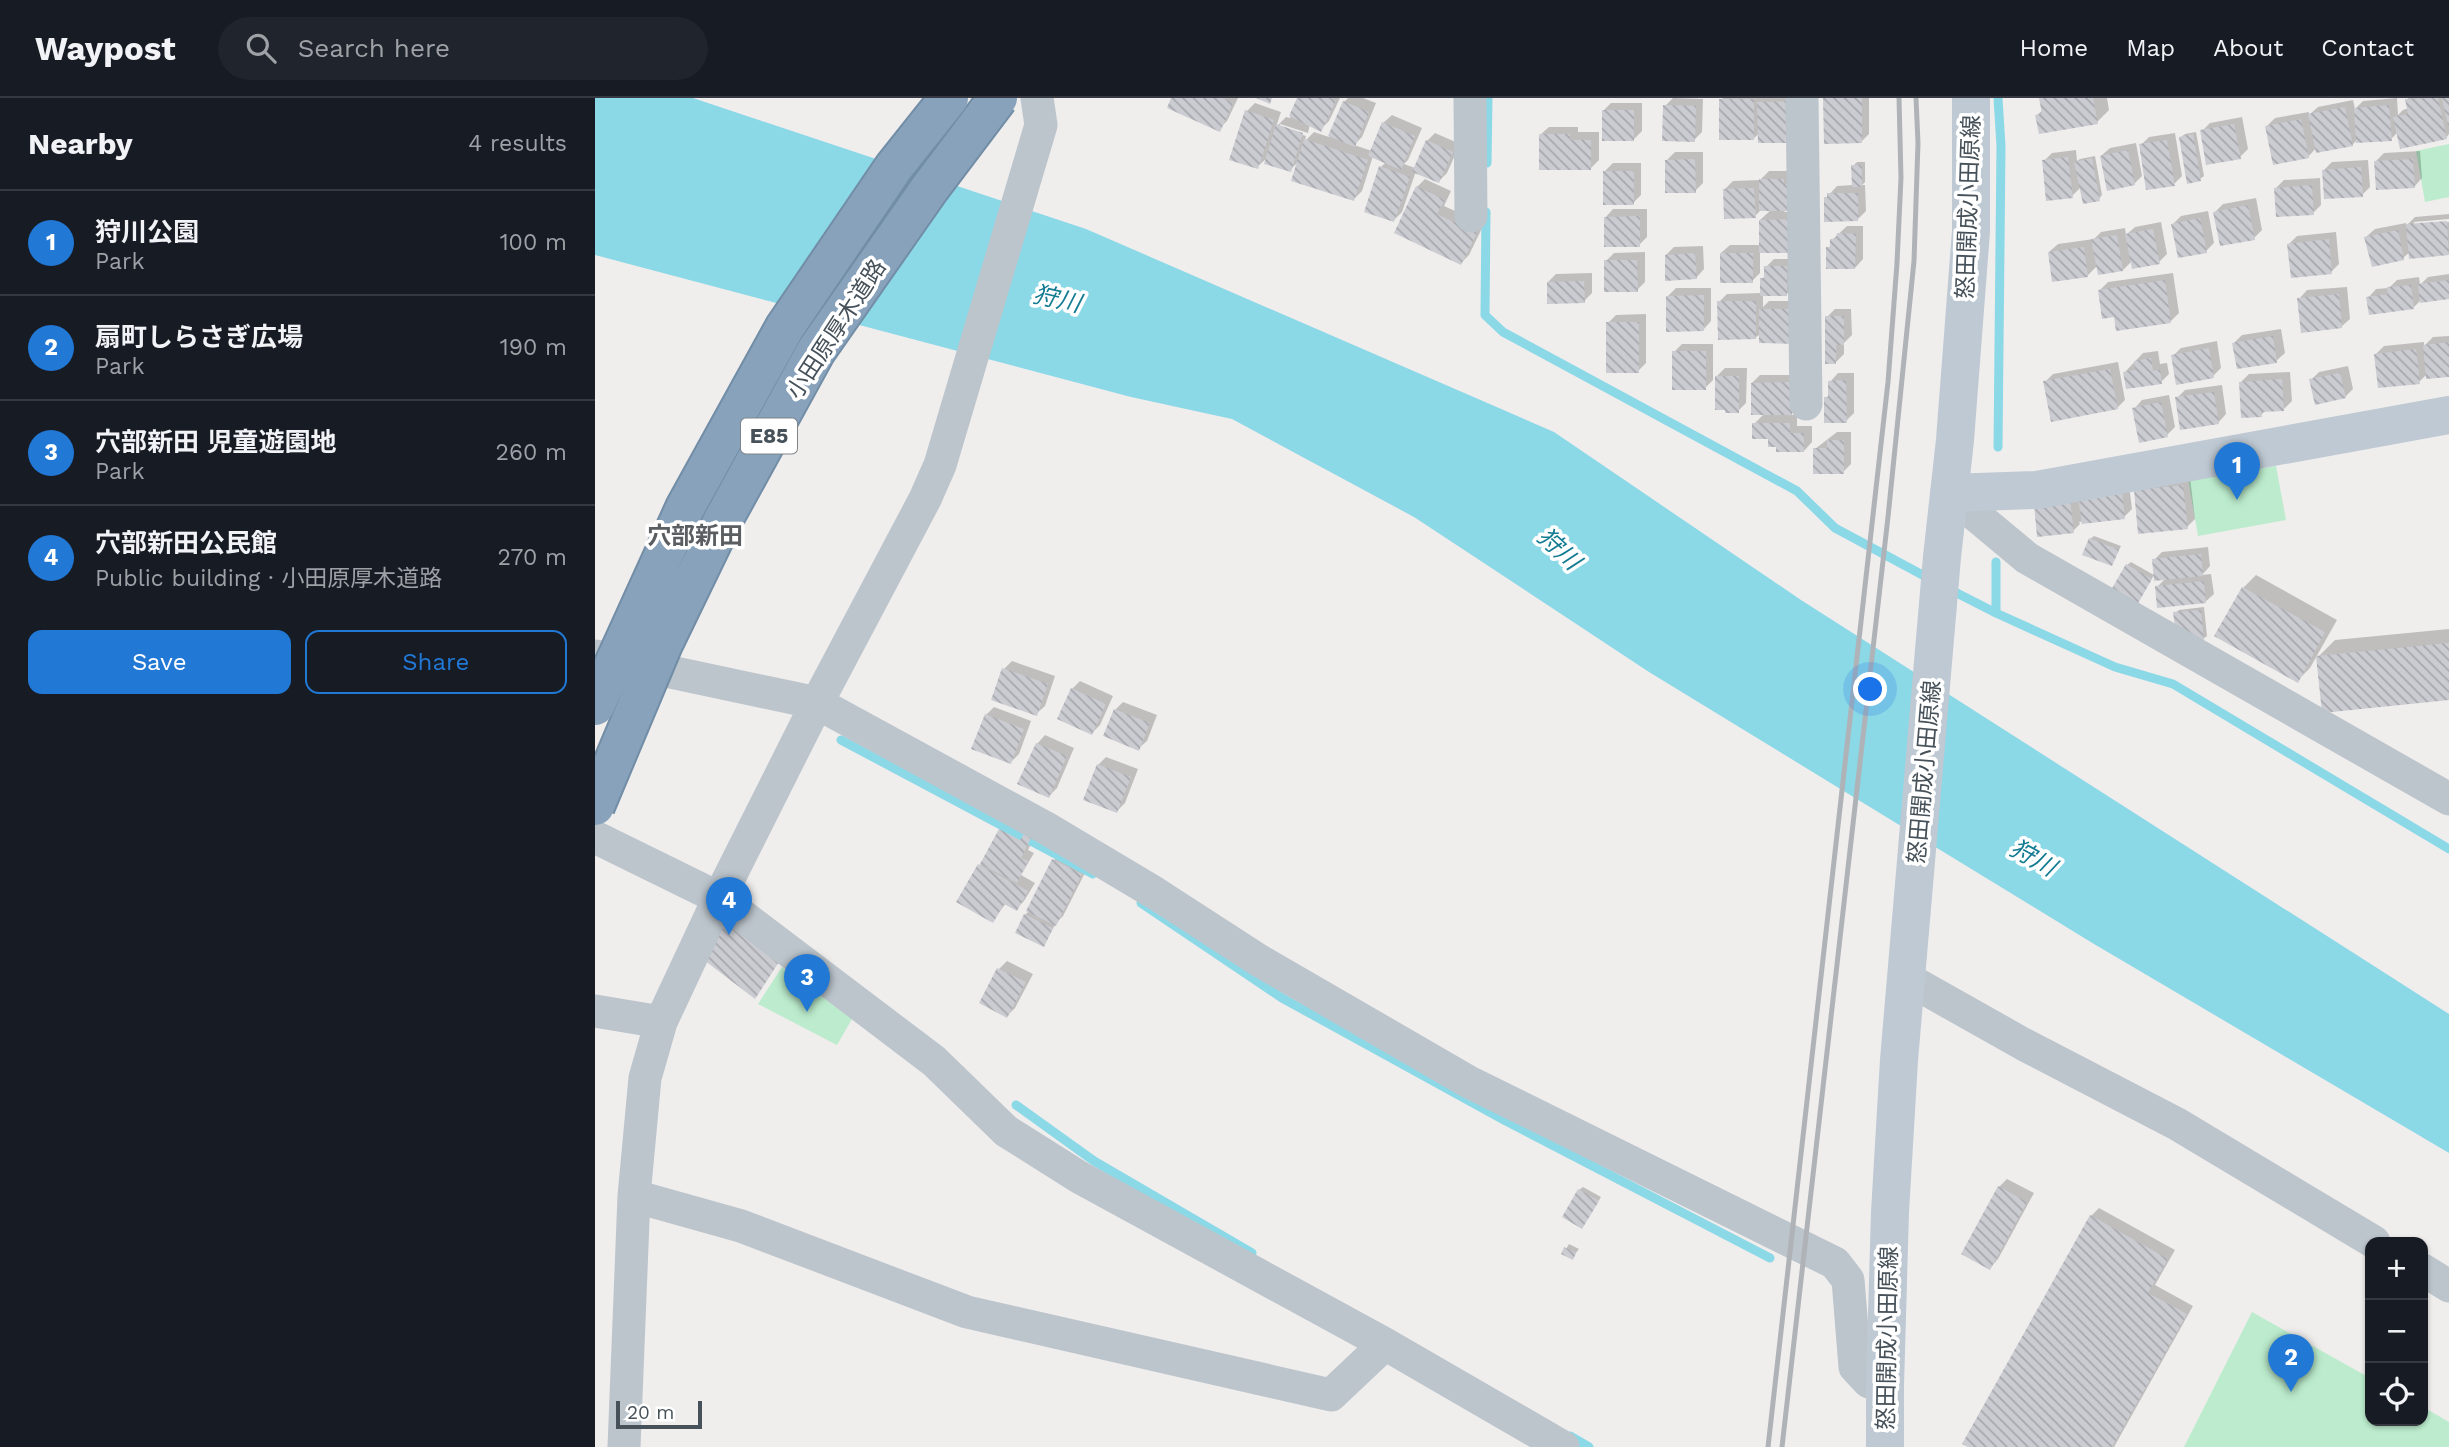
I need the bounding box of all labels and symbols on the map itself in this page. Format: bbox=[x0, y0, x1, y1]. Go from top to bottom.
street label: 怒田開成小田原線 bbox=[1952, 115, 1985, 299]
street label: 小田原厚木道路 bbox=[781, 254, 892, 404]
water label: 狩川 bbox=[1030, 280, 1086, 319]
road number: E85 bbox=[741, 418, 797, 454]
pin: 1 bbox=[2214, 442, 2260, 500]
district label: 穴部新田 bbox=[647, 522, 743, 550]
water label: 狩川 bbox=[1532, 522, 1588, 578]
your location bbox=[1853, 672, 1887, 706]
street label: 怒田開成小田原線 bbox=[1903, 679, 1946, 865]
water label: 狩川 bbox=[2005, 834, 2063, 883]
pin: 4 bbox=[706, 877, 752, 935]
pin: 3 bbox=[784, 954, 830, 1012]
street label: 怒田開成小田原線 bbox=[1872, 1246, 1903, 1430]
pin: 2 bbox=[2268, 1334, 2314, 1392]
scale bar bbox=[616, 1398, 702, 1430]

